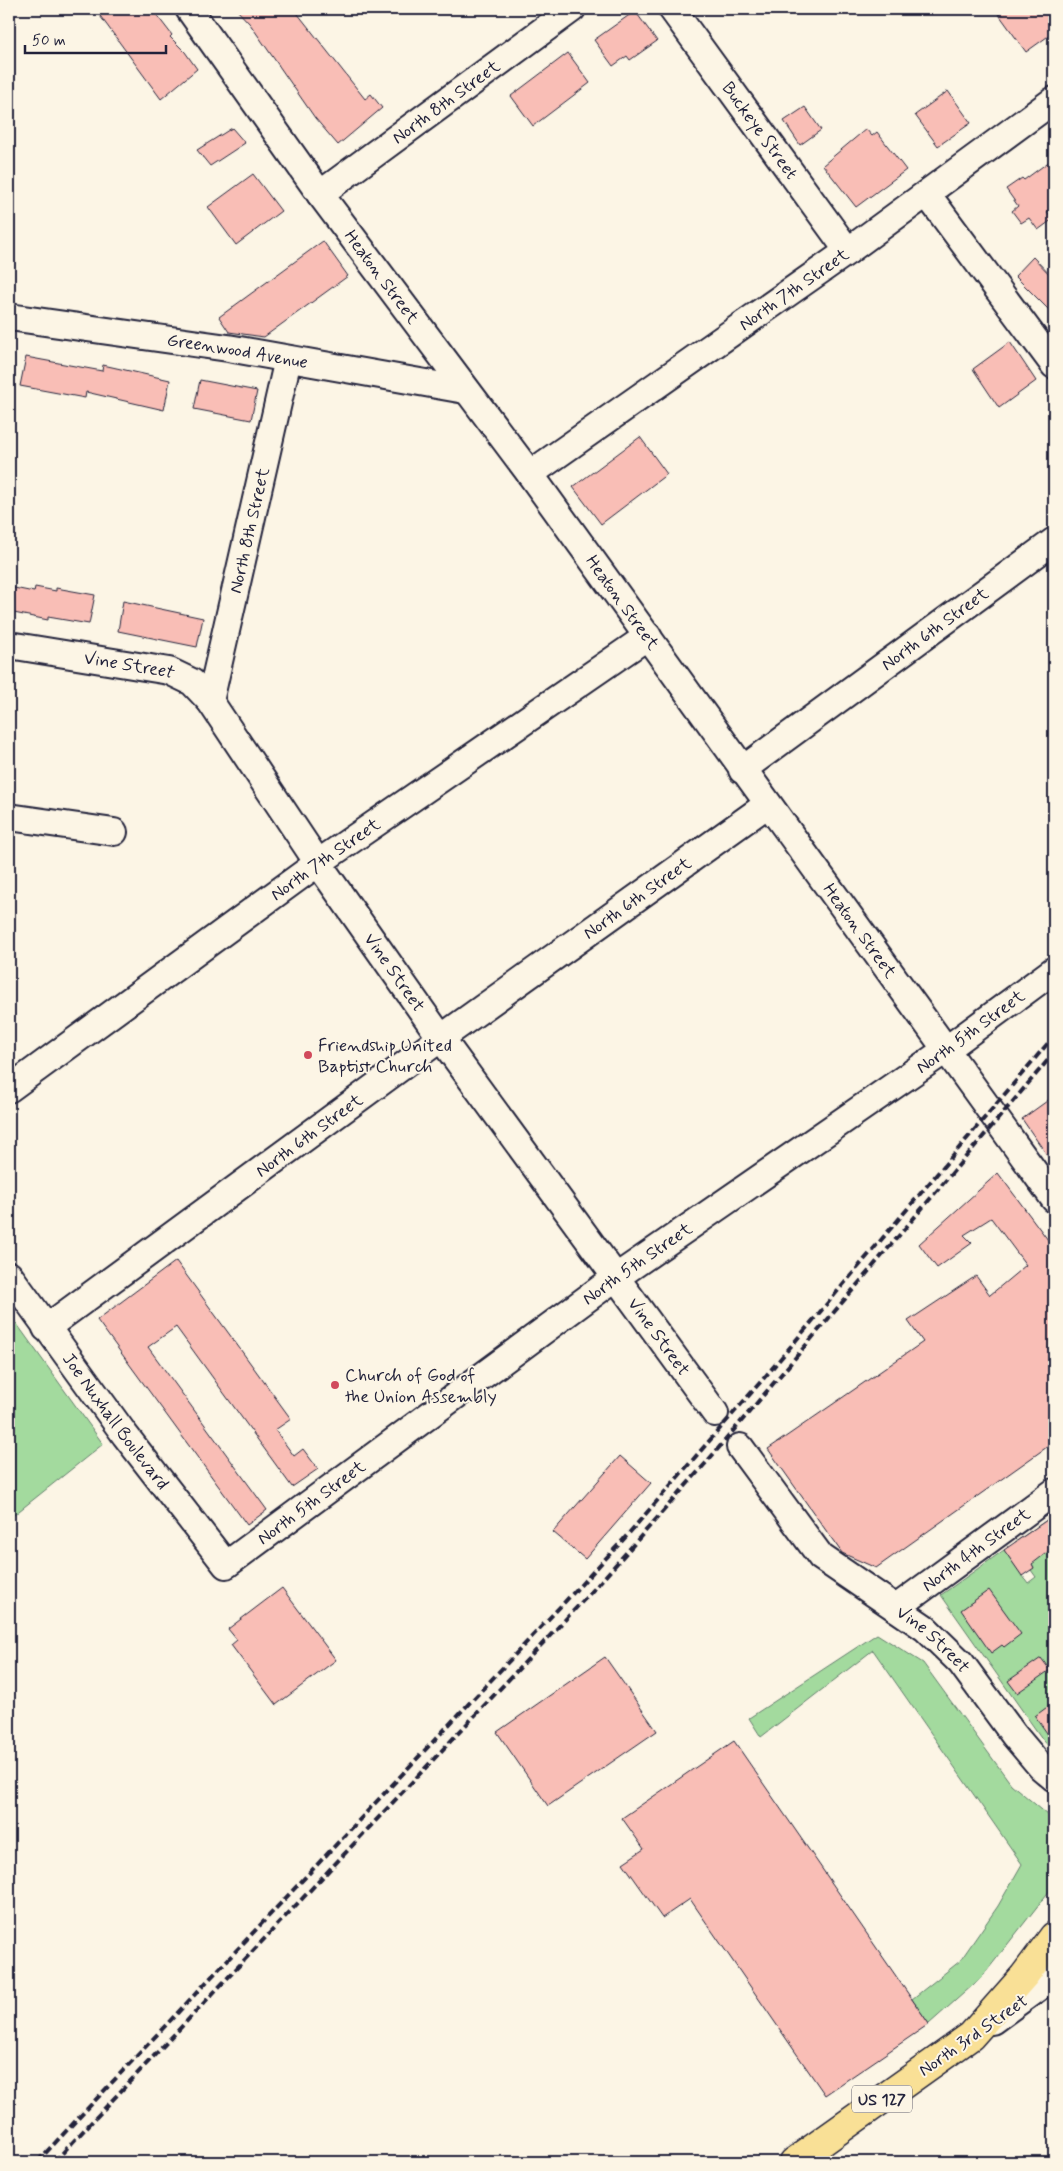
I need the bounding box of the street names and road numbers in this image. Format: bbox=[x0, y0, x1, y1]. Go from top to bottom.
street label: North 8th Street bbox=[387, 55, 506, 150]
street label: Buckeye Street bbox=[716, 77, 803, 185]
street label: Heaton Street bbox=[338, 225, 425, 329]
street label: North 7th Street bbox=[734, 243, 854, 337]
street label: Greenwood Avenue bbox=[165, 328, 310, 375]
street label: North 8th Street bbox=[224, 465, 276, 596]
street label: Heaton Street bbox=[579, 551, 665, 656]
street label: North 6th Street bbox=[877, 582, 994, 677]
street label: Vine Street bbox=[82, 646, 179, 685]
street label: North 7th Street bbox=[266, 812, 386, 907]
street label: North 6th Street bbox=[579, 851, 697, 945]
street label: Heaton Street bbox=[817, 879, 902, 984]
street label: Vine Street bbox=[358, 929, 430, 1017]
street label: North 5th Street bbox=[912, 984, 1030, 1080]
street label: North 6th Street bbox=[251, 1088, 368, 1183]
street label: North 5th Street bbox=[578, 1217, 698, 1311]
street label: Vine Street bbox=[622, 1293, 695, 1381]
street label: Joe Nuxhall Boulevard bbox=[56, 1348, 174, 1495]
street label: North 5th Street bbox=[253, 1455, 371, 1551]
street label: North 4th Street bbox=[917, 1502, 1036, 1598]
street label: Vine Street bbox=[891, 1601, 975, 1678]
street label: North 3rd Street bbox=[914, 1989, 1033, 2082]
road number: US 127 bbox=[852, 2086, 912, 2112]

